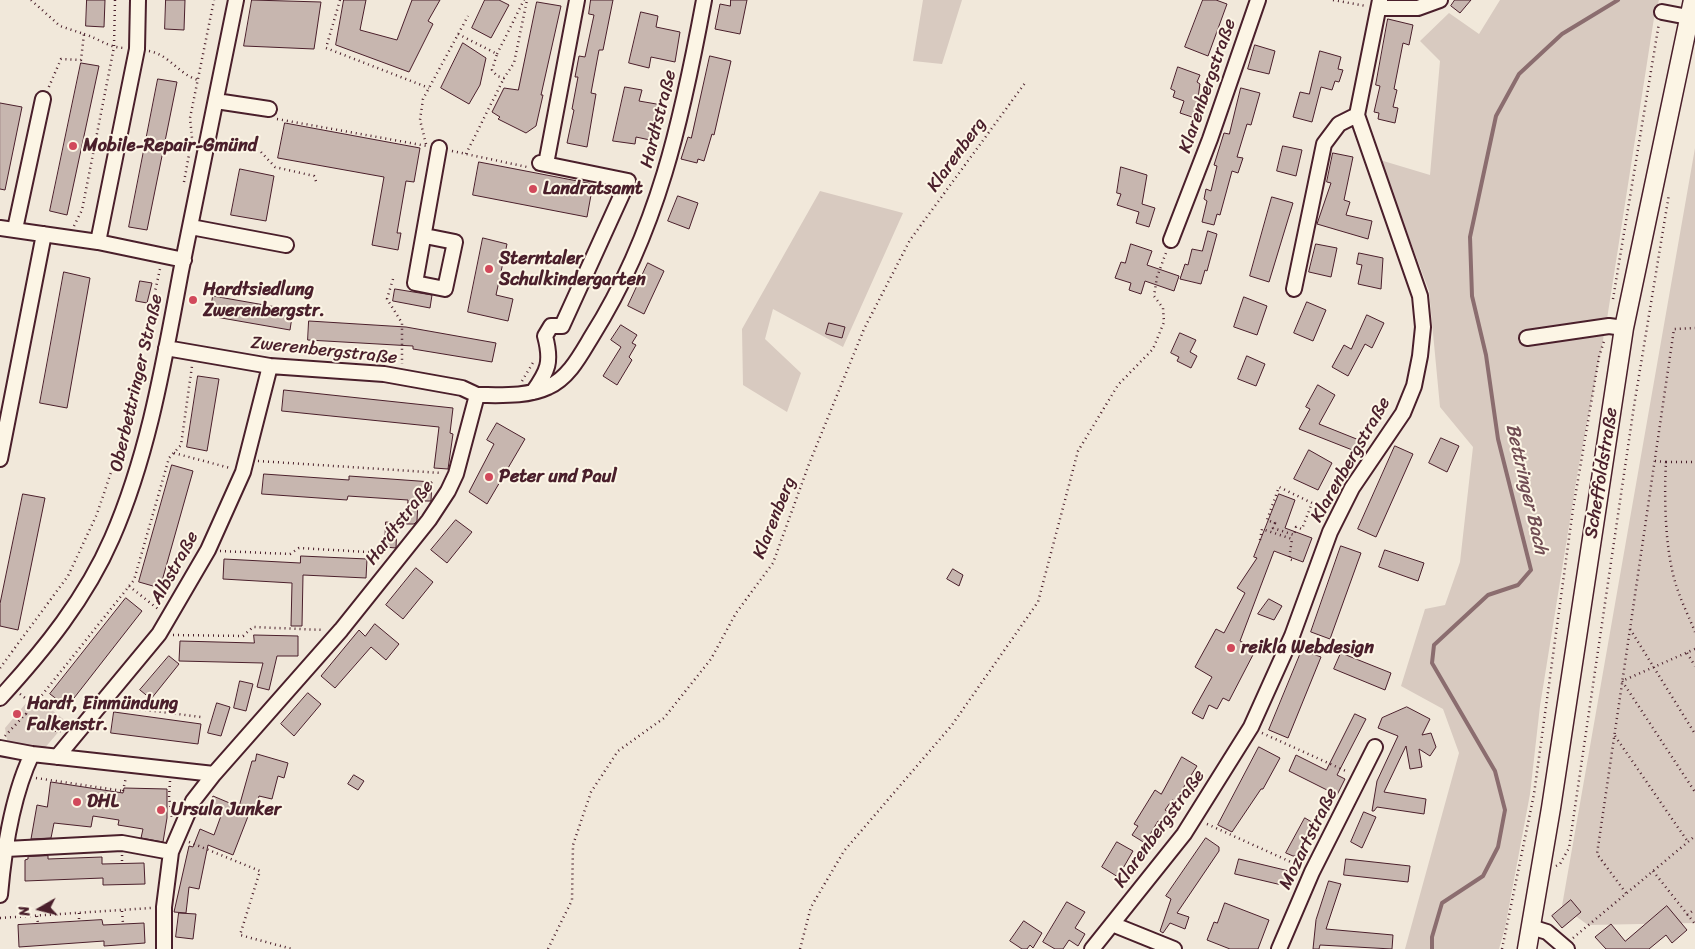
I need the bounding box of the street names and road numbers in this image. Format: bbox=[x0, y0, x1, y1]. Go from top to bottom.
street label: Klarenbergstraße bbox=[1175, 16, 1241, 156]
street label: Hardtstraße bbox=[636, 68, 682, 170]
street label: Klarenberg bbox=[923, 114, 991, 196]
street label: Oberbettringer Straße bbox=[106, 292, 168, 474]
street label: Zwerenbergstraße bbox=[250, 333, 398, 369]
street label: Klarenbergstraße bbox=[1306, 394, 1396, 526]
street label: Scheffoldstraße bbox=[1581, 406, 1623, 540]
street label: Klarenberg bbox=[749, 474, 801, 562]
street label: Hardtstraße bbox=[361, 477, 439, 569]
street label: Albstraße bbox=[146, 528, 204, 608]
street label: Klarenbergstraße bbox=[1110, 766, 1210, 892]
street label: Mozartstraße bbox=[1275, 785, 1343, 893]

